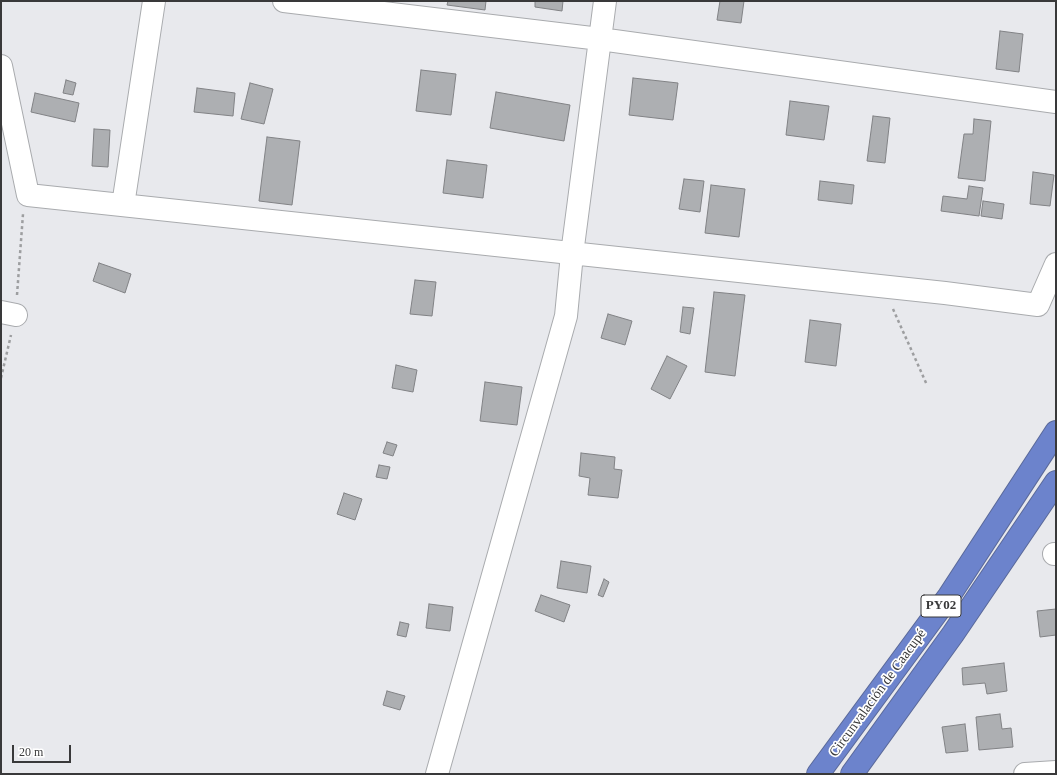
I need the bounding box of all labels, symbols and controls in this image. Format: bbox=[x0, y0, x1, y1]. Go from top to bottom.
road number: PY02 bbox=[921, 595, 961, 617]
street label: Circunvalación de Caacupé bbox=[826, 626, 930, 760]
scale bar bbox=[14, 737, 73, 763]
text: 20 m bbox=[19, 745, 43, 759]

